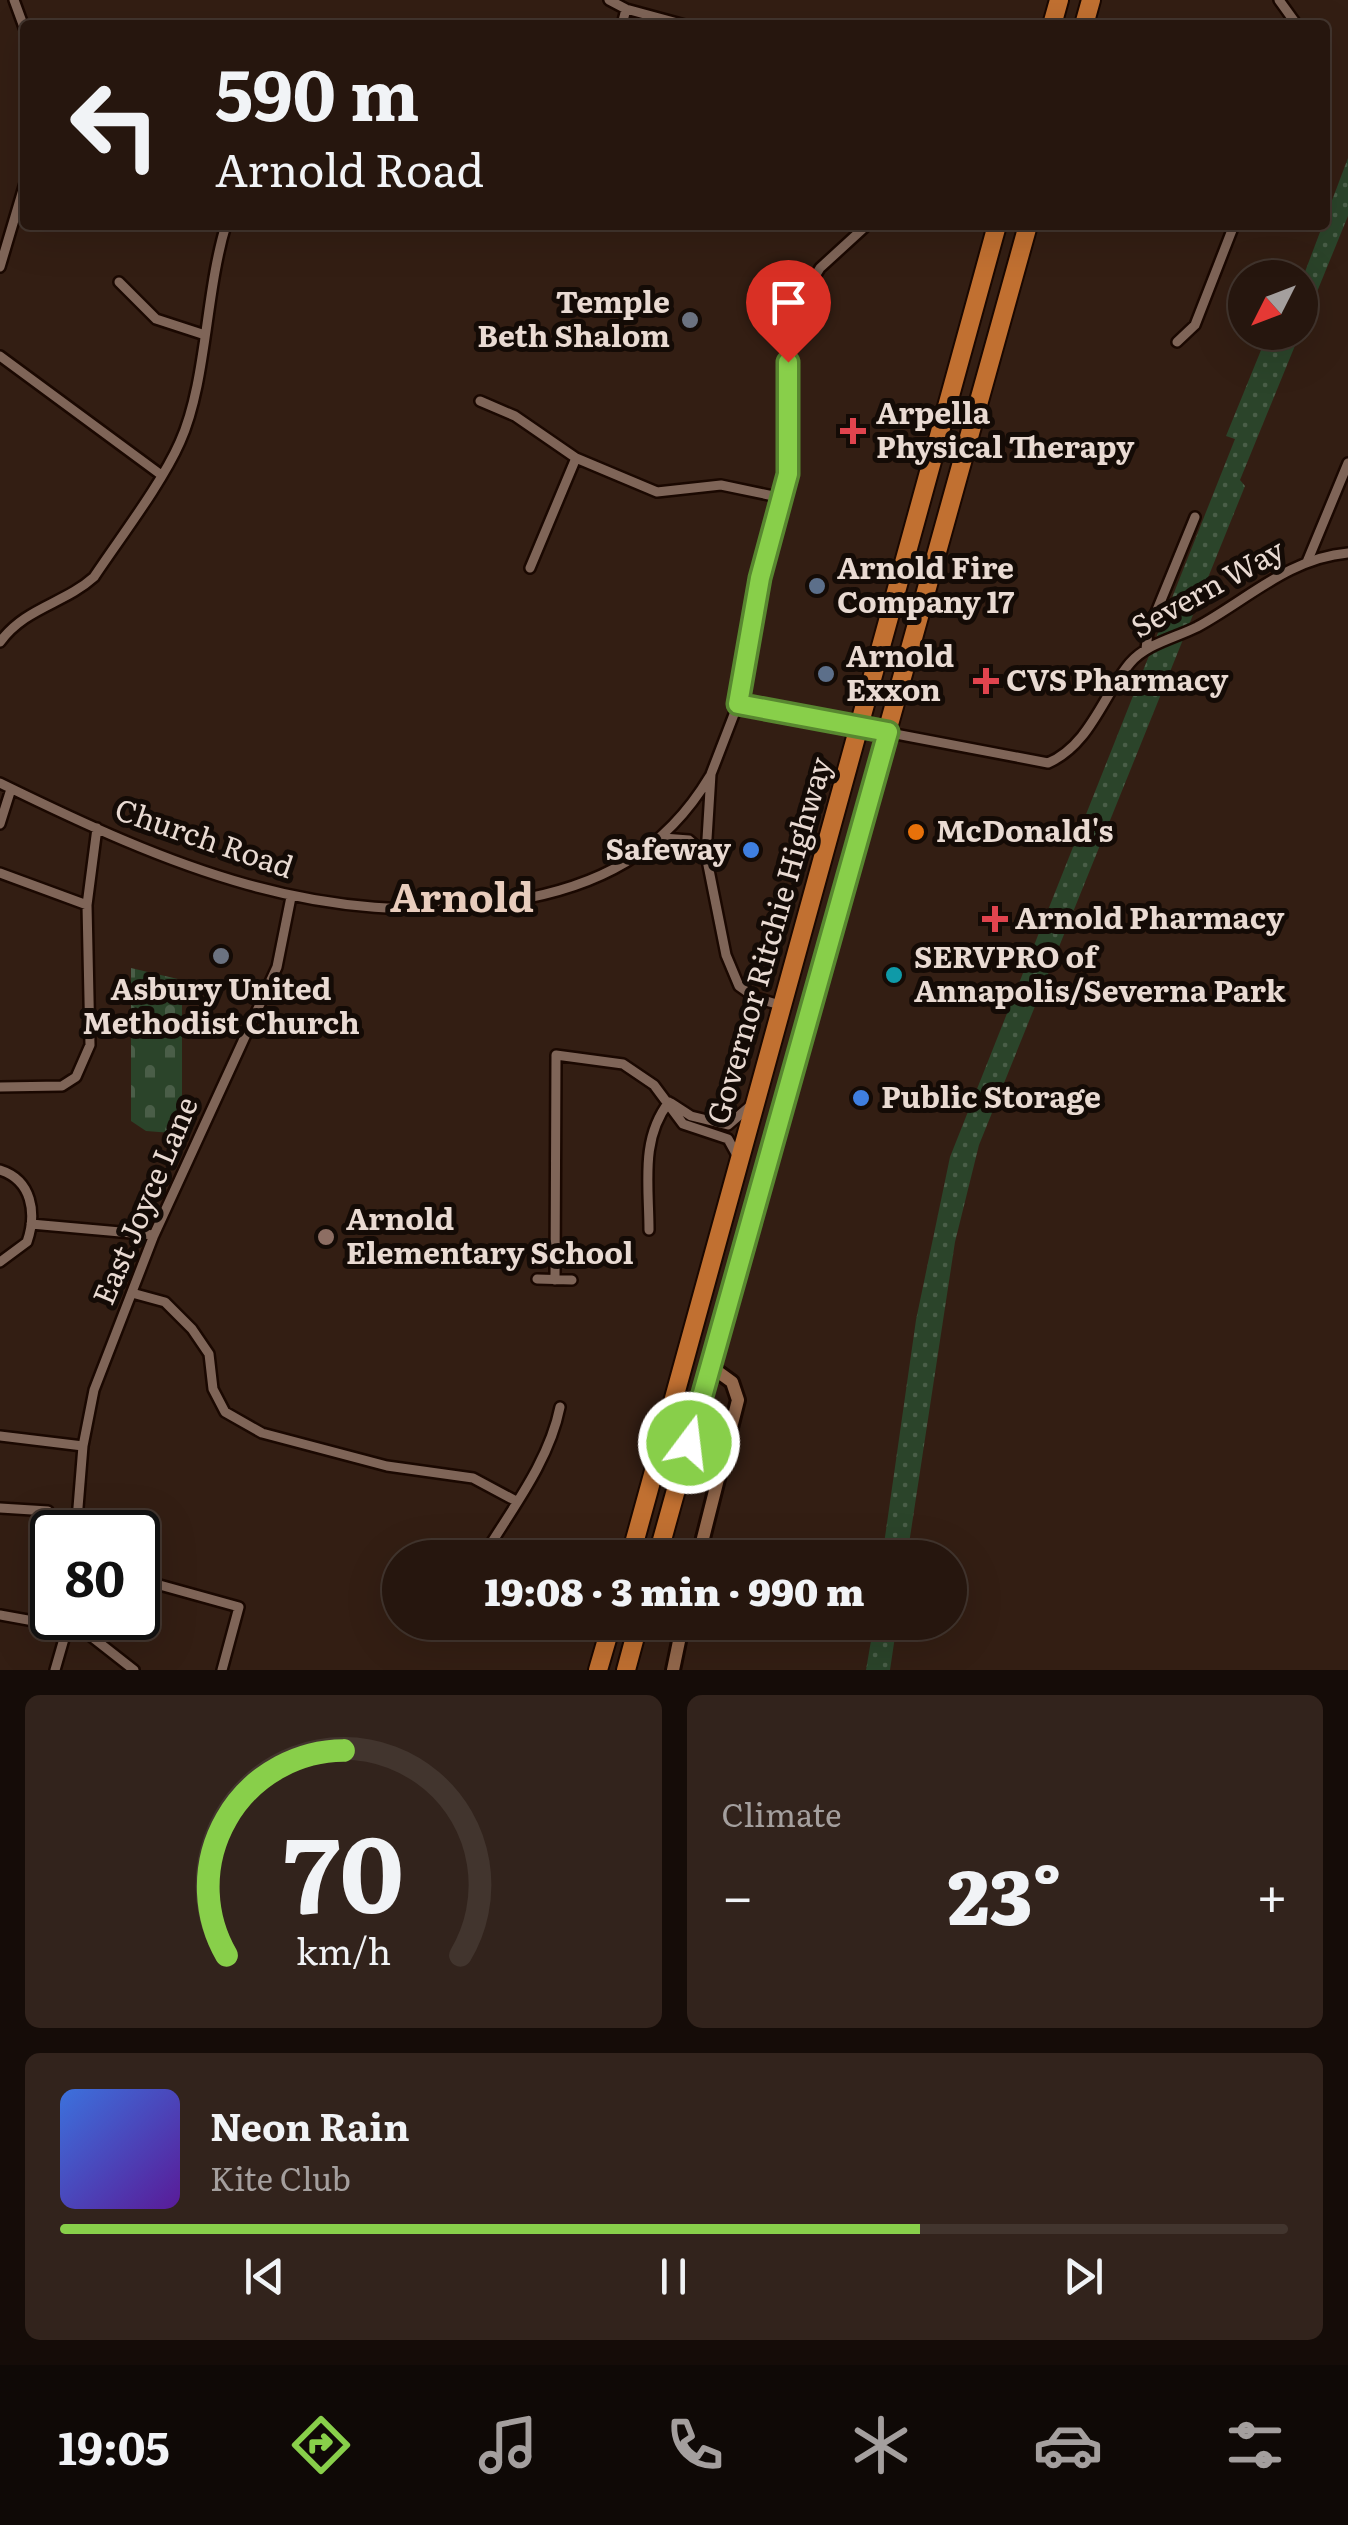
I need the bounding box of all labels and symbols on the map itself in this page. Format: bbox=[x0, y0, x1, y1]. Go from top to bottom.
pin bbox=[746, 260, 831, 363]
north arrow bbox=[1228, 260, 1318, 350]
place label: Temple Beth Shalom bbox=[477, 278, 670, 356]
marker: Temple Beth Shalom bbox=[679, 309, 701, 331]
place label: Arpella Physical Therapy bbox=[876, 389, 1135, 467]
marker: Arpella Physical Therapy bbox=[840, 418, 866, 444]
street label: Severn Way bbox=[1122, 526, 1292, 647]
place label: Arnold Fire Company 17 bbox=[837, 544, 1015, 622]
marker: Arnold Fire Company 17 bbox=[806, 575, 828, 597]
place label: Arnold Exxon bbox=[846, 632, 954, 710]
place label: CVS Pharmacy bbox=[1006, 656, 1229, 700]
marker: Arnold Exxon bbox=[815, 663, 837, 685]
marker: CVS Pharmacy bbox=[975, 670, 997, 692]
street label: Governor Ritchie Highway bbox=[694, 751, 841, 1129]
street label: Church Road bbox=[110, 785, 300, 887]
place label: McDonald's bbox=[936, 807, 1113, 851]
marker: McDonald's bbox=[905, 821, 927, 843]
place label: Safeway bbox=[606, 825, 732, 869]
marker: Safeway bbox=[740, 839, 762, 861]
district label: Arnold bbox=[390, 865, 534, 924]
place label: Arnold Pharmacy bbox=[1015, 894, 1285, 938]
marker: Arnold Pharmacy bbox=[984, 908, 1006, 930]
place label: SERVPRO of Annapolis/Severna Park bbox=[914, 933, 1286, 1011]
marker: Asbury United Methodist Church bbox=[210, 945, 232, 967]
marker: SERVPRO of Annapolis/Severna Park bbox=[883, 964, 905, 986]
place label: Asbury United Methodist Church bbox=[82, 965, 360, 1043]
place label: Public Storage bbox=[881, 1073, 1101, 1117]
marker: Public Storage bbox=[850, 1087, 872, 1109]
street label: East Joyce Lane bbox=[80, 1089, 207, 1311]
place label: Arnold Elementary School bbox=[346, 1195, 634, 1273]
marker: Arnold Elementary School bbox=[315, 1226, 337, 1248]
position arrow bbox=[637, 1391, 741, 1495]
speed limit sign: 80 bbox=[30, 1510, 160, 1640]

